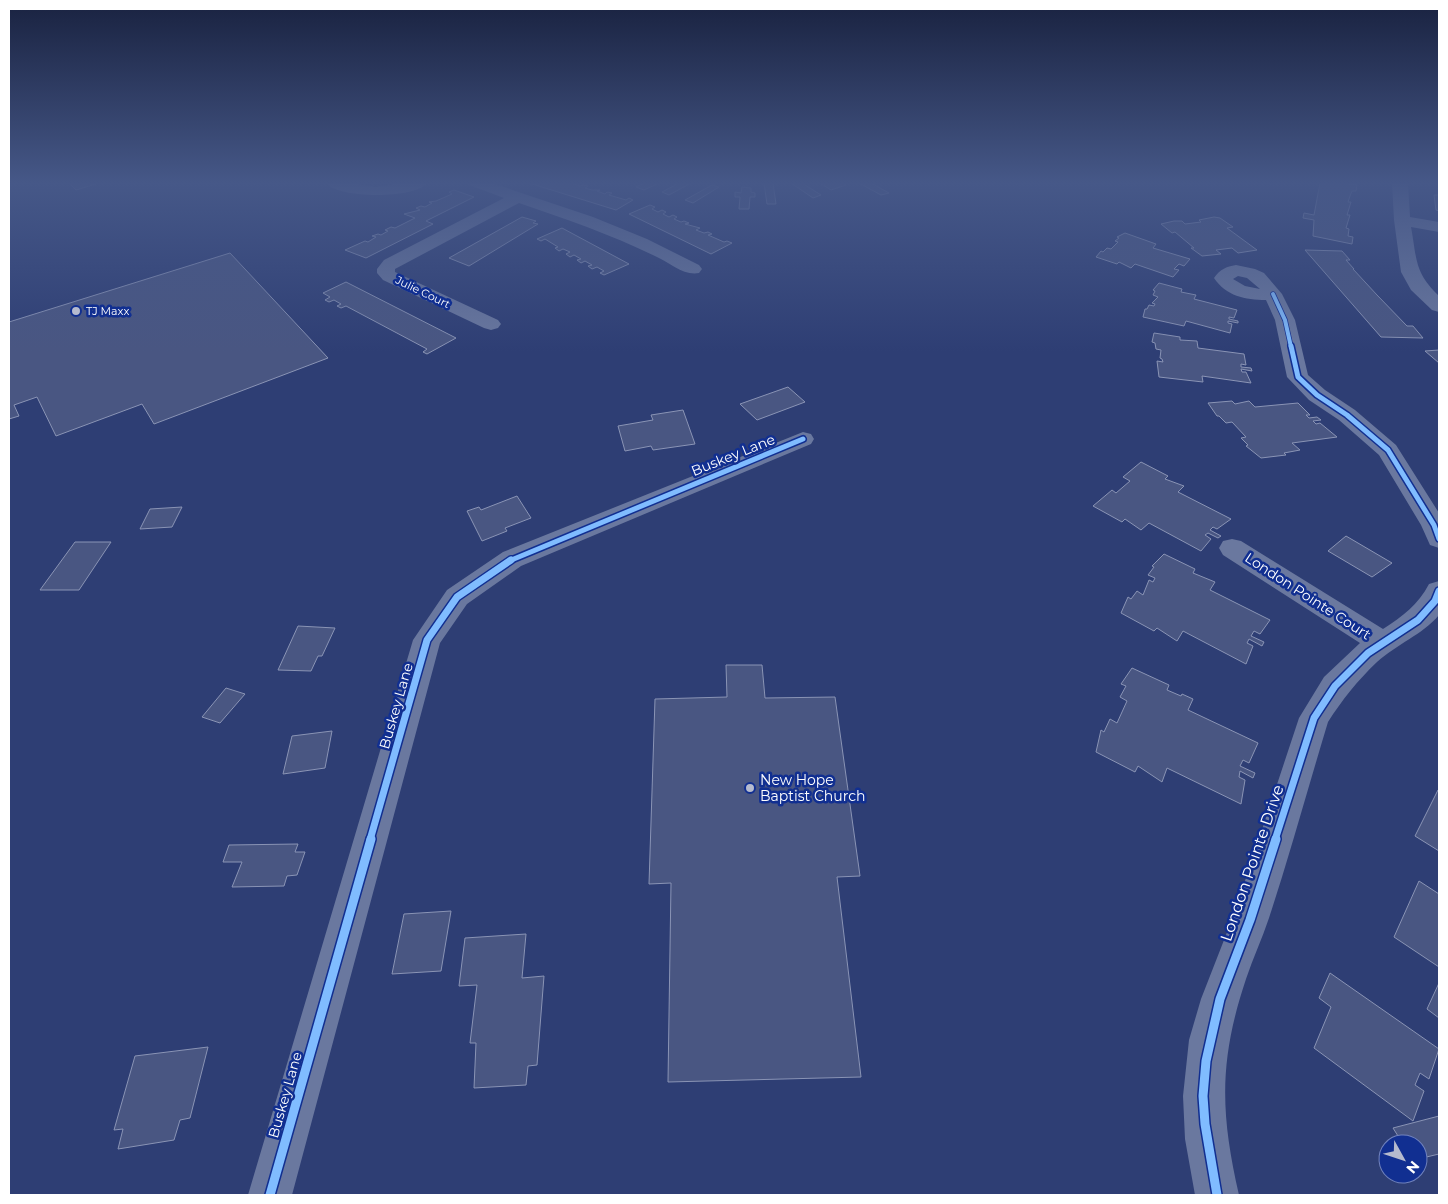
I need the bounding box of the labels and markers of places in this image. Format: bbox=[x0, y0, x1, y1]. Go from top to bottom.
place label: TJ Maxx bbox=[86, 304, 129, 318]
marker: TJ Maxx bbox=[70, 305, 82, 317]
place label: New Hope Baptist Church bbox=[760, 771, 865, 805]
marker: New Hope Baptist Church bbox=[744, 782, 756, 794]

